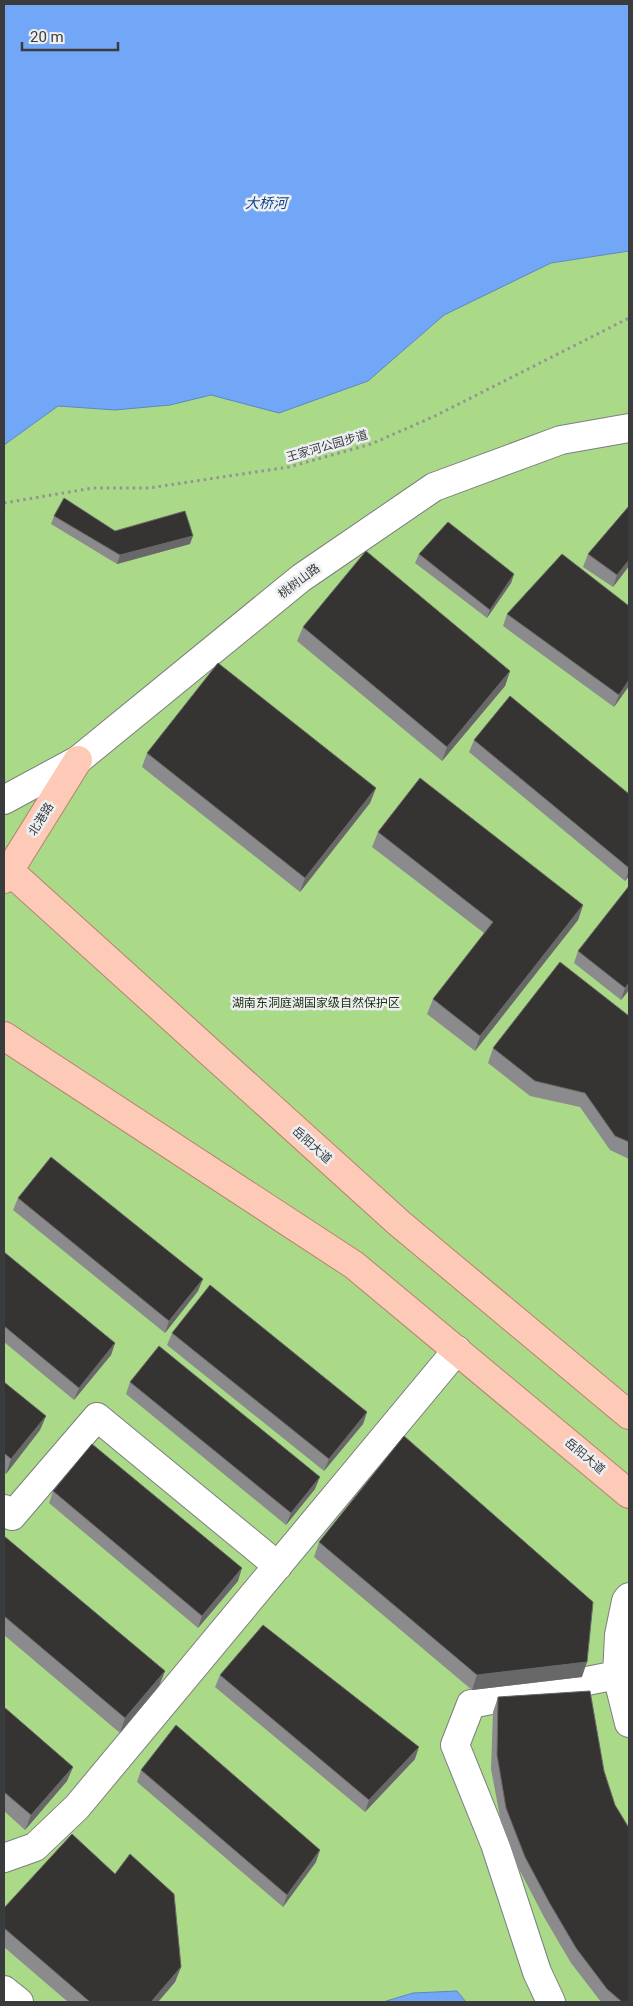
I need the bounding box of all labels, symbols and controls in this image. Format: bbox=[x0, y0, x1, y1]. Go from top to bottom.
scale bar bbox=[22, 20, 119, 52]
text: 20 m bbox=[30, 28, 64, 46]
water label: 大桥河 bbox=[245, 195, 290, 211]
street label: 王家河公园步道 bbox=[285, 428, 369, 464]
street label: 桃树山路 bbox=[276, 561, 322, 601]
street label: 北港路 bbox=[26, 800, 56, 838]
park label: 湖南东洞庭湖国家级自然保护区 bbox=[232, 996, 400, 1010]
street label: 岳阳大道 bbox=[289, 1124, 335, 1166]
street label: 岳阳大道 bbox=[562, 1435, 608, 1477]

